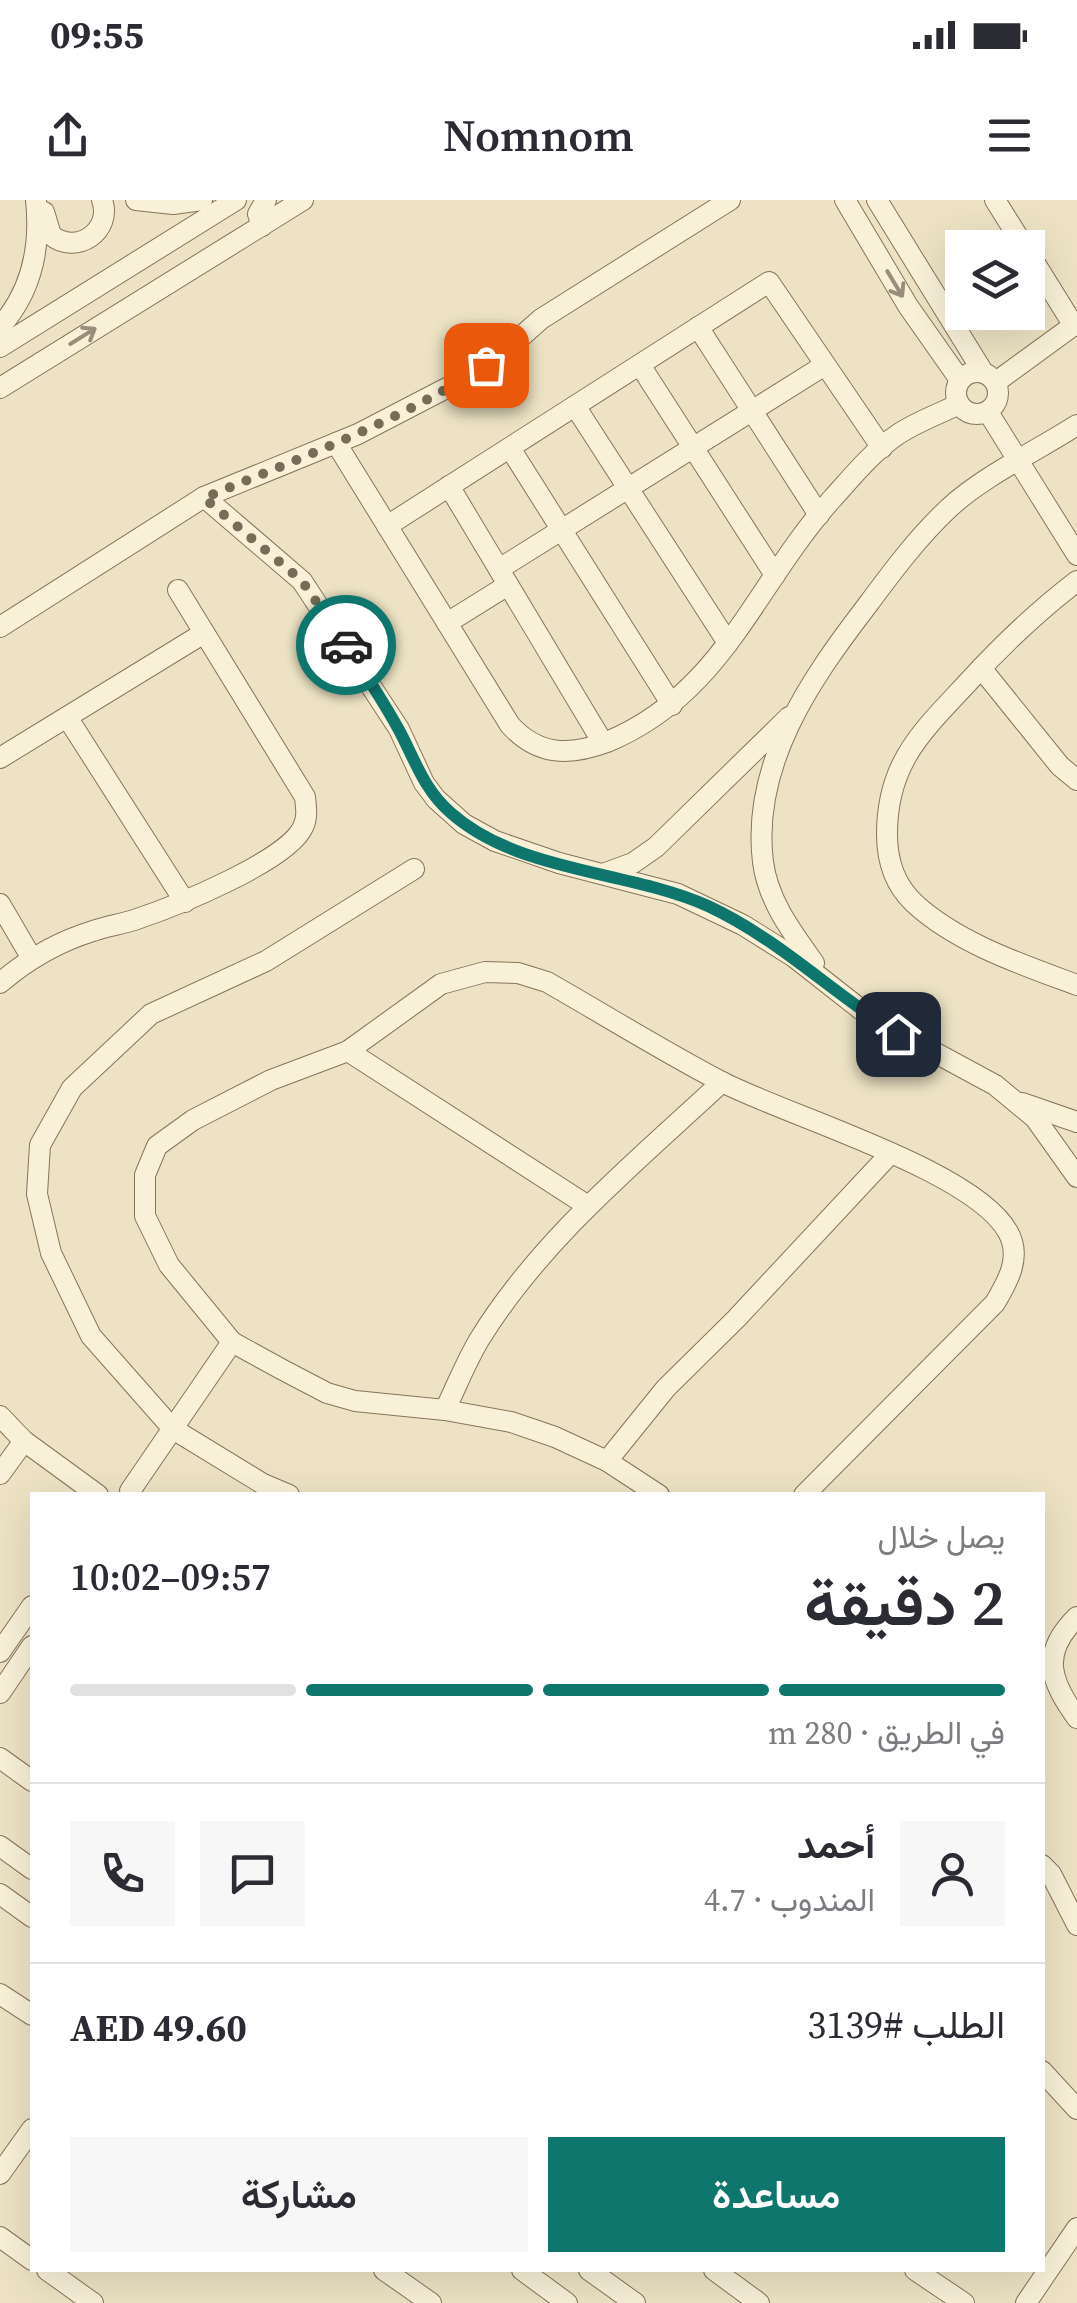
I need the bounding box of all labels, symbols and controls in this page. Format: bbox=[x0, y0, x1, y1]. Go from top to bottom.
text: 09:55 bbox=[50, 9, 144, 61]
text: Nomnom bbox=[443, 104, 634, 166]
icon: share bbox=[40, 108, 95, 163]
icon: menu bbox=[982, 108, 1037, 163]
map controls bbox=[945, 230, 1045, 330]
button: layers bbox=[945, 230, 1045, 330]
one-way arrow bbox=[885, 269, 905, 298]
pin bbox=[444, 323, 529, 408]
one-way arrow bbox=[68, 326, 97, 347]
icon: bag bbox=[459, 338, 514, 393]
courier bbox=[296, 595, 396, 695]
icon: car bbox=[319, 618, 374, 673]
pin bbox=[856, 992, 941, 1077]
icon: home bbox=[871, 1007, 926, 1062]
text: يصل خلال bbox=[877, 1515, 1005, 1559]
text: 09:57–10:02 bbox=[70, 1551, 271, 1603]
text: 2 دقيقة bbox=[804, 1558, 1005, 1647]
text: في الطريق · 280 m bbox=[768, 1711, 1005, 1755]
text: أحمد bbox=[797, 1819, 875, 1871]
button: phone bbox=[70, 1821, 175, 1926]
button: chat bbox=[200, 1821, 305, 1926]
button: person bbox=[900, 1821, 1005, 1926]
text: المندوب · 4.7 bbox=[704, 1878, 875, 1922]
text: الطلب #3139 bbox=[807, 1999, 1005, 2051]
text: AED 49.60 bbox=[70, 2002, 247, 2054]
button: مشاركة bbox=[70, 2137, 528, 2252]
button: مساعدة bbox=[548, 2137, 1005, 2252]

